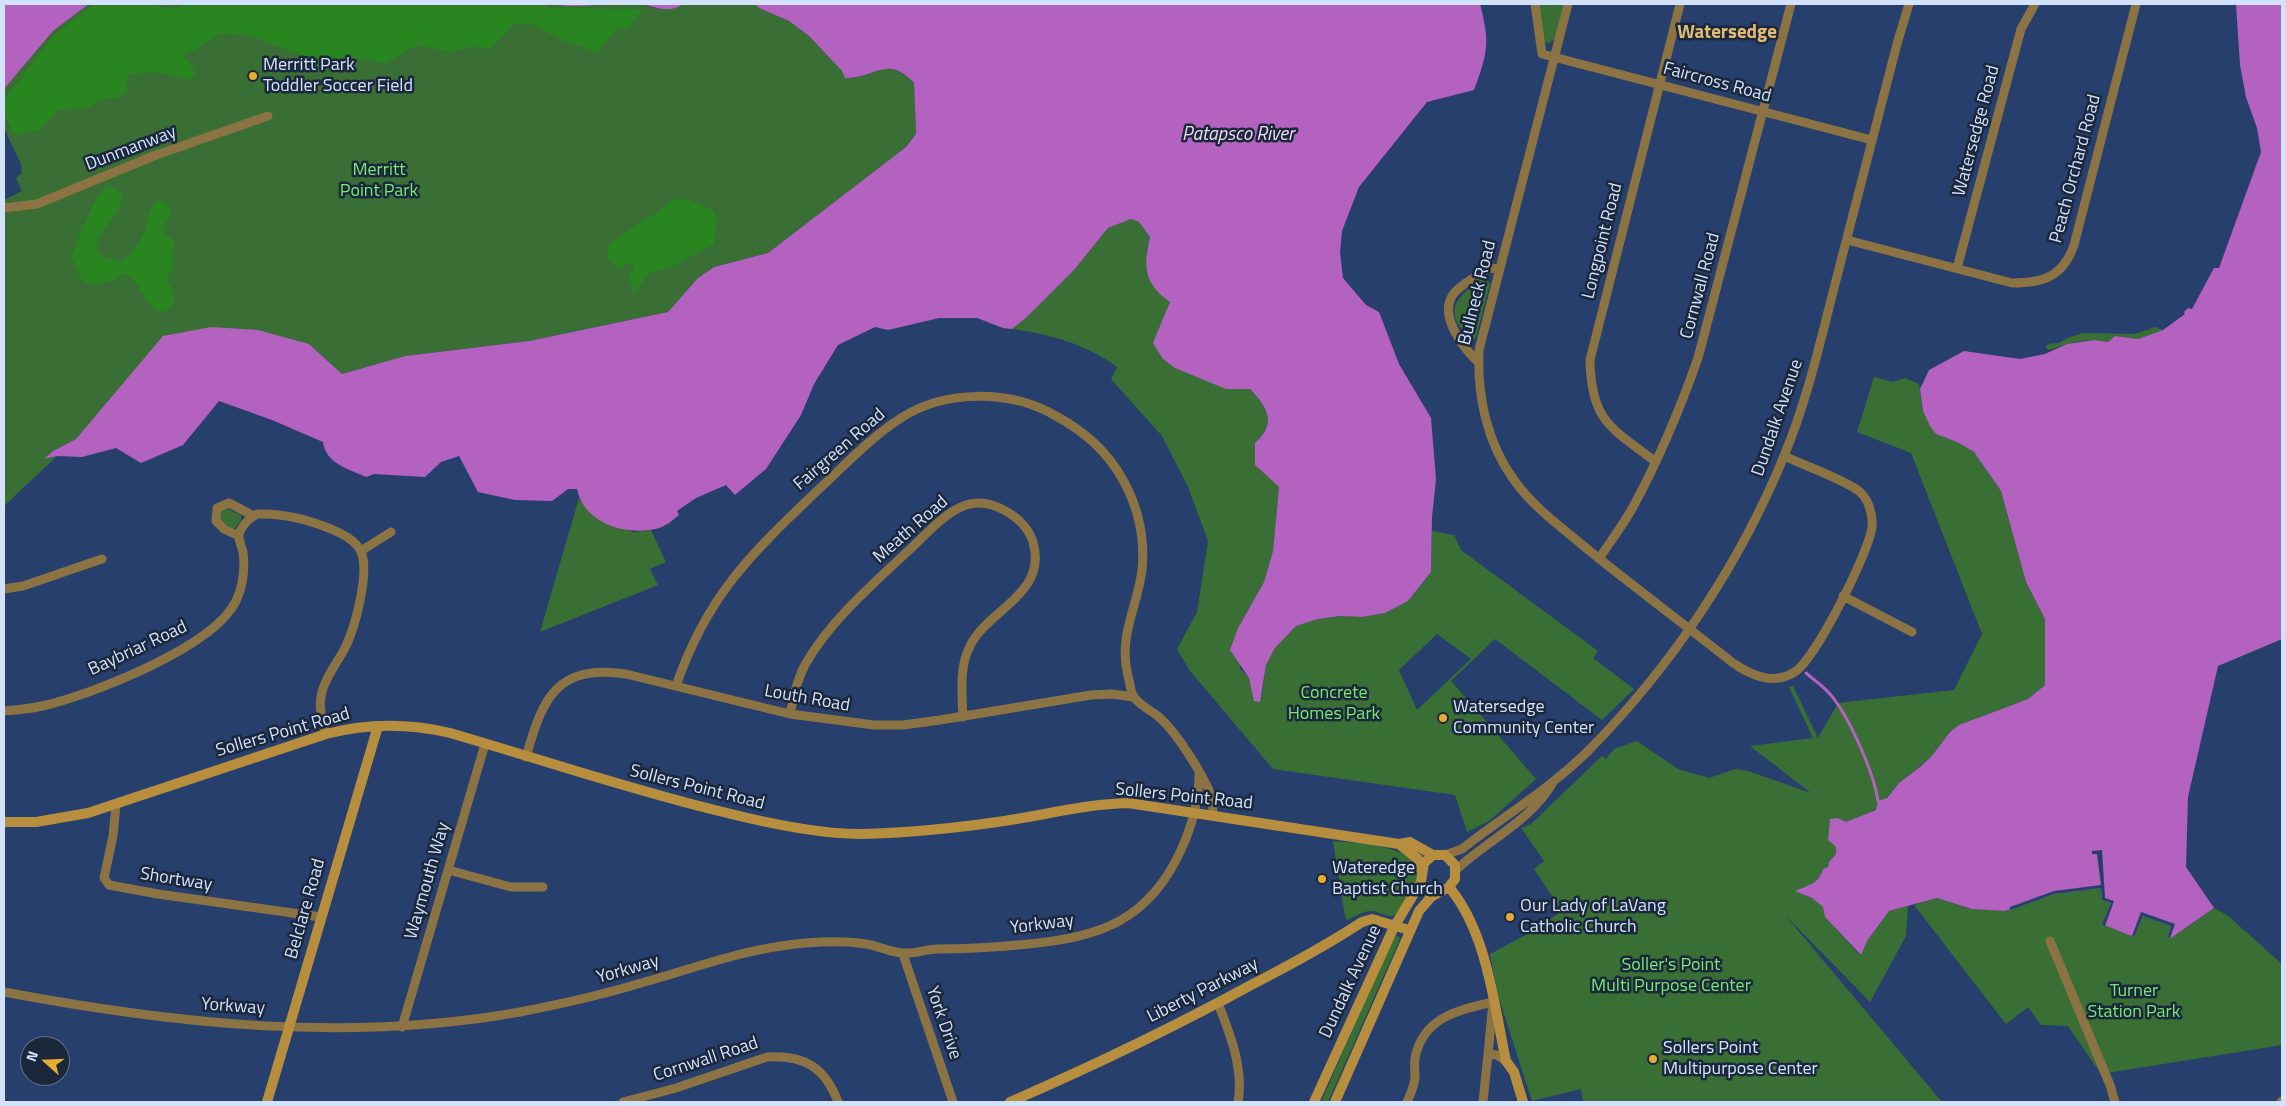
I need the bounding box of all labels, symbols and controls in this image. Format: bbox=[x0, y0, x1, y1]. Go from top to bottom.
district label: Watersedge bbox=[1677, 22, 1777, 44]
place label: Merritt Park Toddler Soccer Field bbox=[263, 55, 413, 98]
street label: Faircross Road bbox=[1661, 58, 1773, 108]
street label: Watersedge Road bbox=[1949, 63, 2005, 199]
marker: Merritt Park Toddler Soccer Field bbox=[247, 70, 259, 82]
street label: Peach Orchard Road bbox=[2046, 92, 2106, 246]
street label: Dunmanway bbox=[82, 122, 180, 176]
water label: Patapsco River bbox=[1182, 124, 1294, 146]
park label: Merritt Point Park bbox=[340, 160, 418, 202]
street label: Longpoint Road bbox=[1578, 181, 1628, 301]
street label: Cornwall Road bbox=[1676, 231, 1726, 341]
street label: Bullneck Road bbox=[1455, 238, 1501, 348]
street label: Dundalk Avenue bbox=[1748, 357, 1808, 479]
street label: Fairgreen Road bbox=[790, 404, 890, 496]
street label: Meath Road bbox=[869, 492, 953, 568]
street label: Baybriar Road bbox=[85, 617, 191, 681]
street label: Louth Road bbox=[763, 681, 851, 717]
park label: Concrete Homes Park bbox=[1288, 683, 1380, 726]
place label: Watersedge Community Center bbox=[1453, 697, 1594, 740]
street label: Sollers Point Road bbox=[214, 704, 352, 762]
marker: Watersedge Community Center bbox=[1437, 712, 1449, 724]
street label: Sollers Point Road bbox=[627, 761, 767, 815]
street label: Sollers Point Road bbox=[1114, 779, 1254, 815]
street label: Waymouth Way bbox=[401, 820, 455, 942]
street label: Belclare Road bbox=[281, 856, 331, 962]
place label: Wateredge Baptist Church bbox=[1332, 858, 1443, 901]
street label: Shortway bbox=[138, 864, 214, 896]
marker: Wateredge Baptist Church bbox=[1316, 873, 1328, 885]
place label: Our Lady of LaVang Catholic Church bbox=[1520, 896, 1666, 939]
street label: Yorkway bbox=[1009, 910, 1075, 940]
marker: Our Lady of LaVang Catholic Church bbox=[1504, 911, 1516, 923]
street label: Dundalk Avenue bbox=[1315, 922, 1387, 1042]
street label: Yorkway bbox=[594, 951, 662, 989]
street label: Liberty Parkway bbox=[1144, 954, 1262, 1028]
park label: Soller's Point Multi Purpose Center bbox=[1591, 955, 1751, 998]
park label: Turner Station Park bbox=[2088, 981, 2180, 1024]
street label: York Drive bbox=[920, 984, 966, 1062]
street label: Yorkway bbox=[200, 994, 266, 1020]
street label: Cornwall Road bbox=[651, 1033, 761, 1087]
north arrow bbox=[20, 1036, 70, 1086]
place label: Sollers Point Multipurpose Center bbox=[1663, 1038, 1818, 1080]
text: N bbox=[20, 1048, 43, 1064]
marker: Sollers Point Multipurpose Center bbox=[1647, 1053, 1659, 1065]

